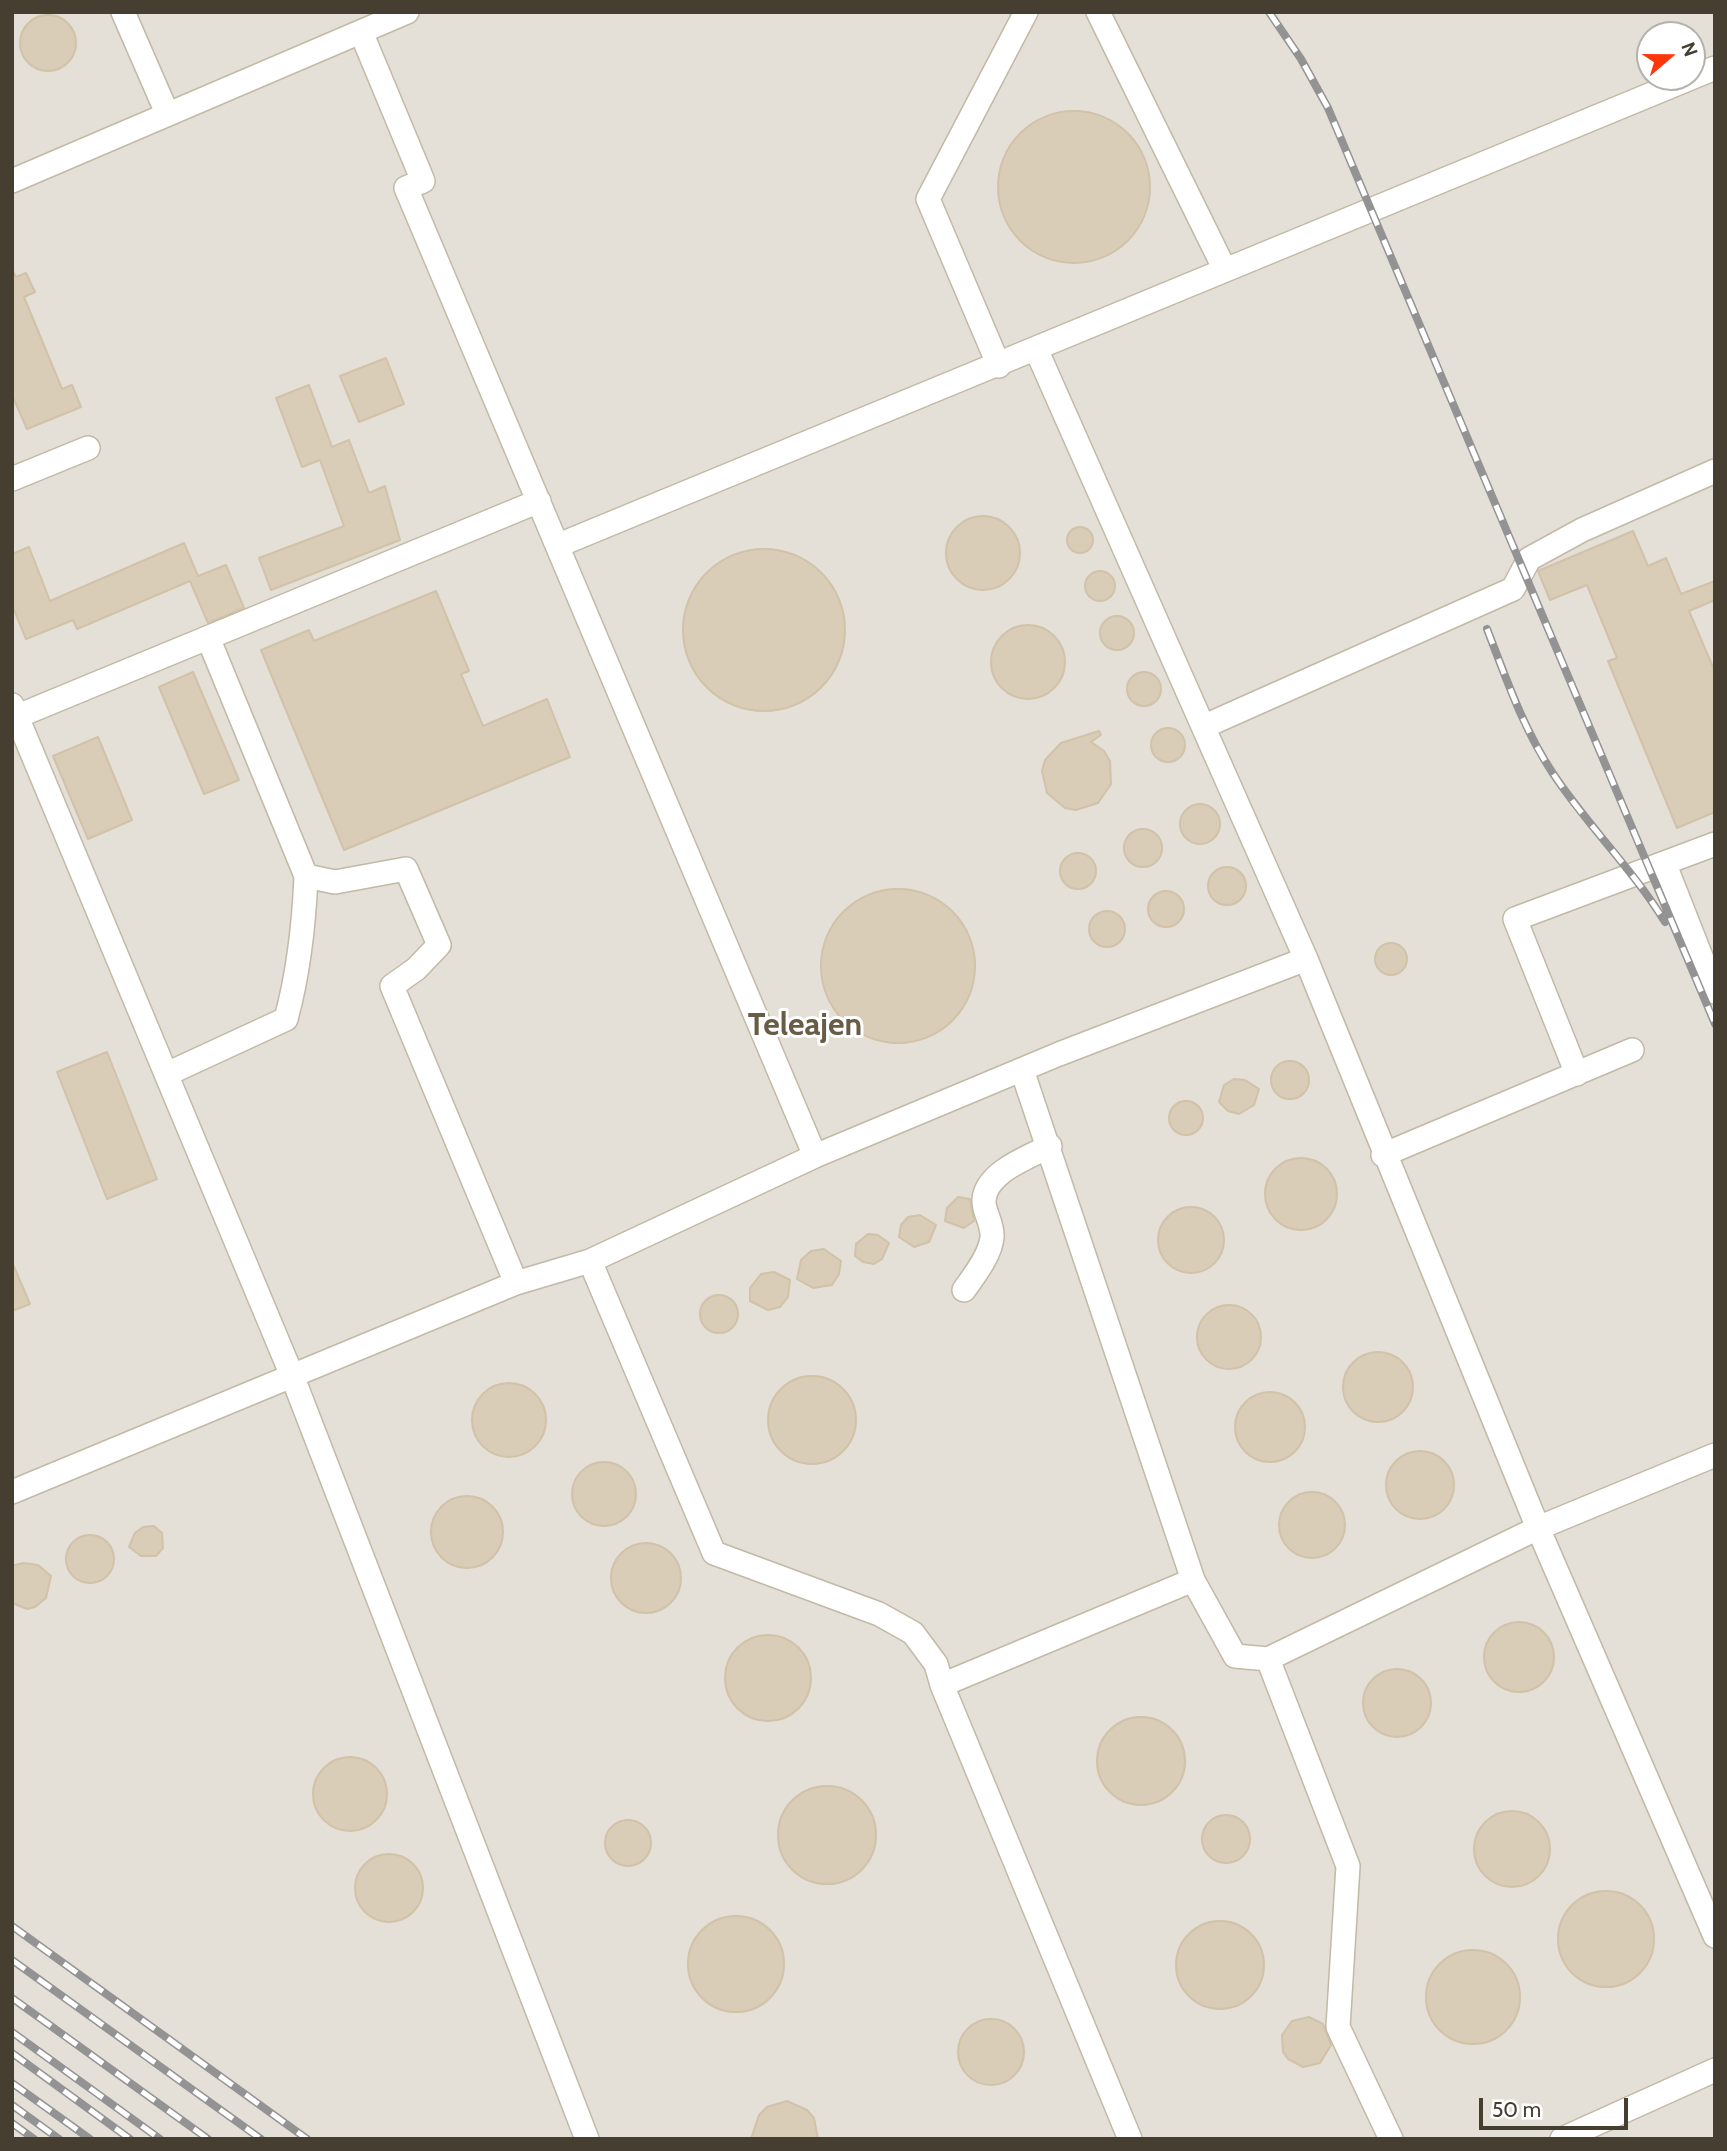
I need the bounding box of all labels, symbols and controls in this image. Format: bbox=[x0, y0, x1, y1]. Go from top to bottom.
north arrow bbox=[1636, 21, 1706, 91]
text: N bbox=[1676, 39, 1702, 60]
district label: Teleajen bbox=[748, 1007, 862, 1045]
scale bar bbox=[1482, 2084, 1631, 2128]
text: 50 m bbox=[1492, 2097, 1541, 2122]

